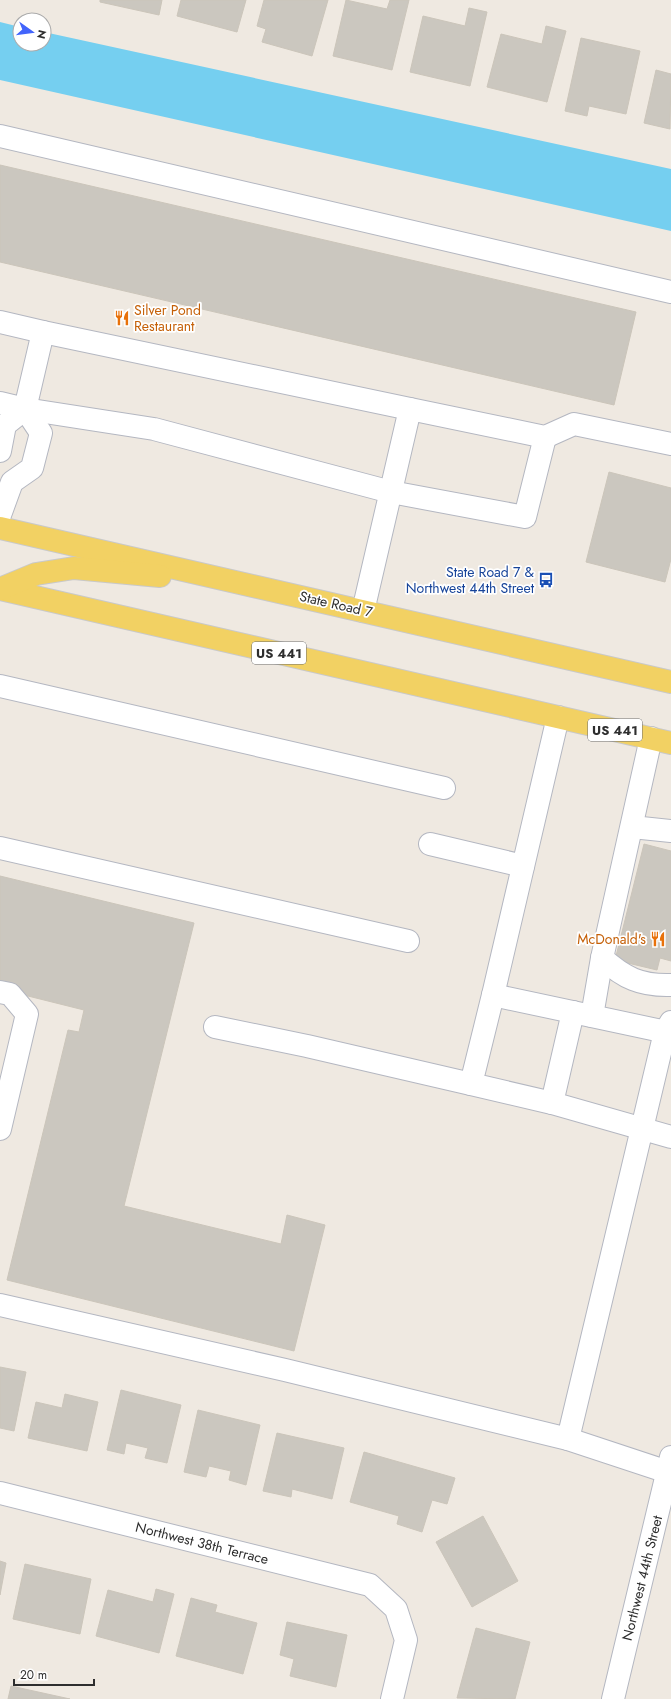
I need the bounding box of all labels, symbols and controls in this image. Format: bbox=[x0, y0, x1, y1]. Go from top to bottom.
north arrow bbox=[12, 12, 52, 52]
text: N bbox=[33, 28, 51, 41]
place label: Silver Pond Restaurant bbox=[134, 300, 201, 336]
restaurant icon: Silver Pond Restaurant bbox=[113, 309, 131, 327]
place label: State Road 7 & Northwest 44th Street bbox=[406, 562, 535, 598]
bus stop icon: State Road 7 & Northwest 44th Street bbox=[537, 571, 555, 589]
street label: State Road 7 bbox=[298, 586, 375, 622]
road number: US 441 bbox=[252, 642, 306, 664]
road number: US 441 bbox=[588, 719, 642, 741]
place label: McDonald's bbox=[577, 929, 646, 949]
restaurant icon: McDonald's bbox=[649, 930, 667, 948]
street label: Northwest 44th Street bbox=[617, 1513, 667, 1643]
street label: Northwest 38th Terrace bbox=[133, 1517, 271, 1569]
scale bar bbox=[14, 1661, 94, 1687]
text: 20 m bbox=[20, 1666, 47, 1684]

